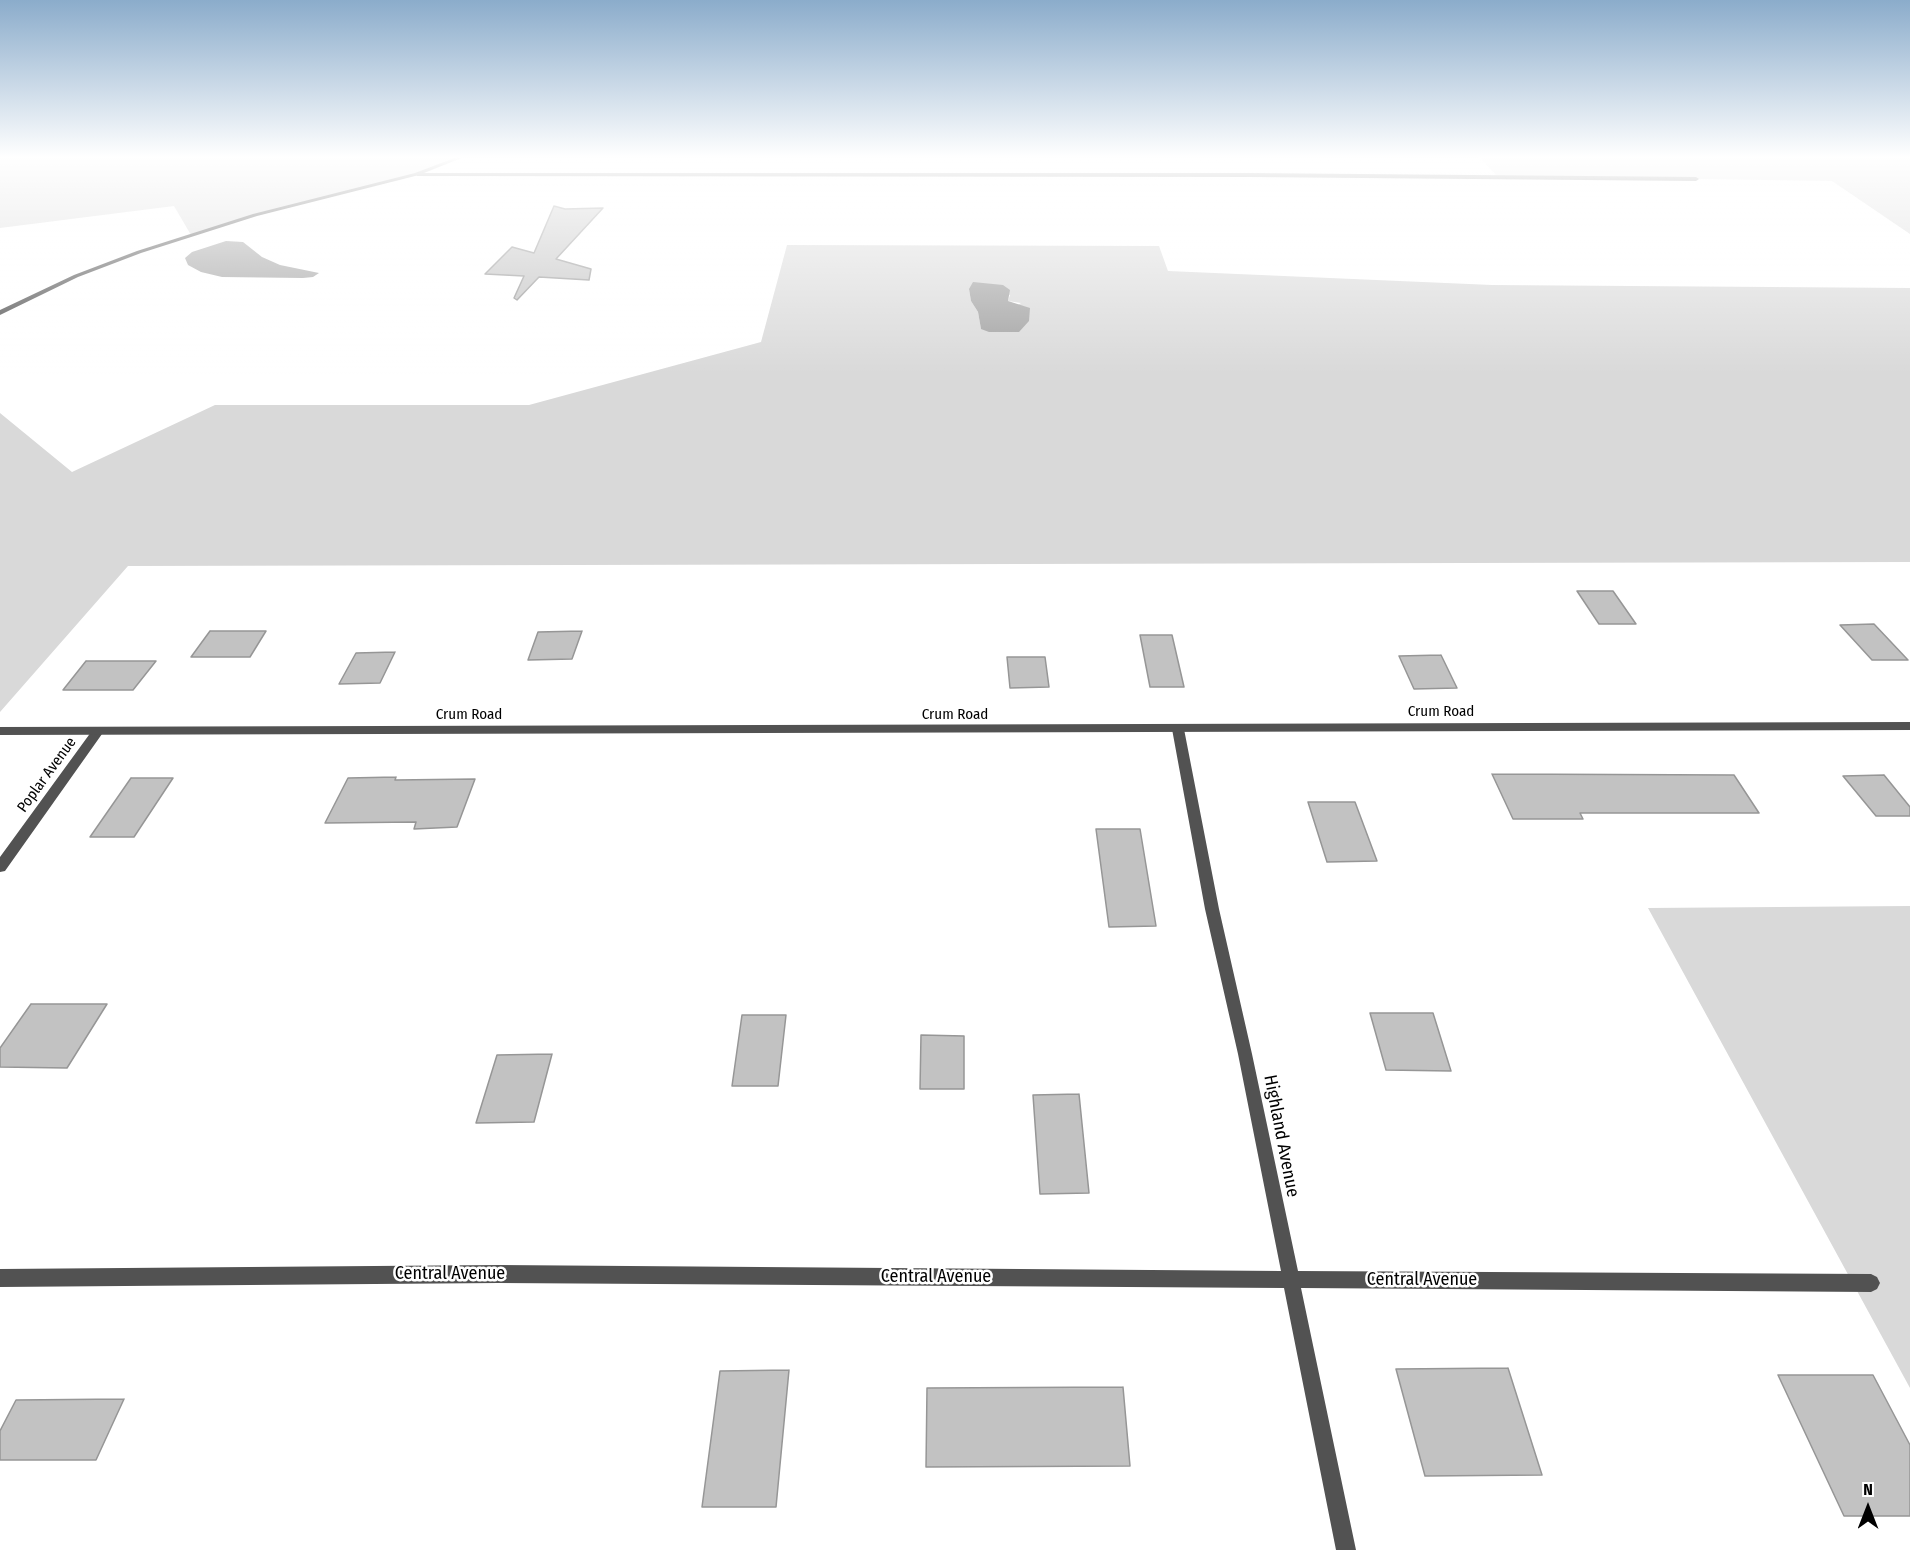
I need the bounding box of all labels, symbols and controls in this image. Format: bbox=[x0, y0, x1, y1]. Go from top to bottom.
street label: Crum Road bbox=[1408, 703, 1474, 721]
street label: Crum Road bbox=[436, 706, 502, 724]
street label: Crum Road bbox=[922, 706, 988, 724]
street label: Poplar Avenue bbox=[14, 734, 80, 816]
street label: Highland Avenue bbox=[1259, 1073, 1303, 1199]
street label: Central Avenue bbox=[395, 1263, 505, 1285]
street label: Central Avenue bbox=[881, 1266, 991, 1288]
street label: Central Avenue bbox=[1367, 1269, 1477, 1291]
north arrow bbox=[1838, 1478, 1898, 1538]
text: N bbox=[1863, 1480, 1873, 1499]

